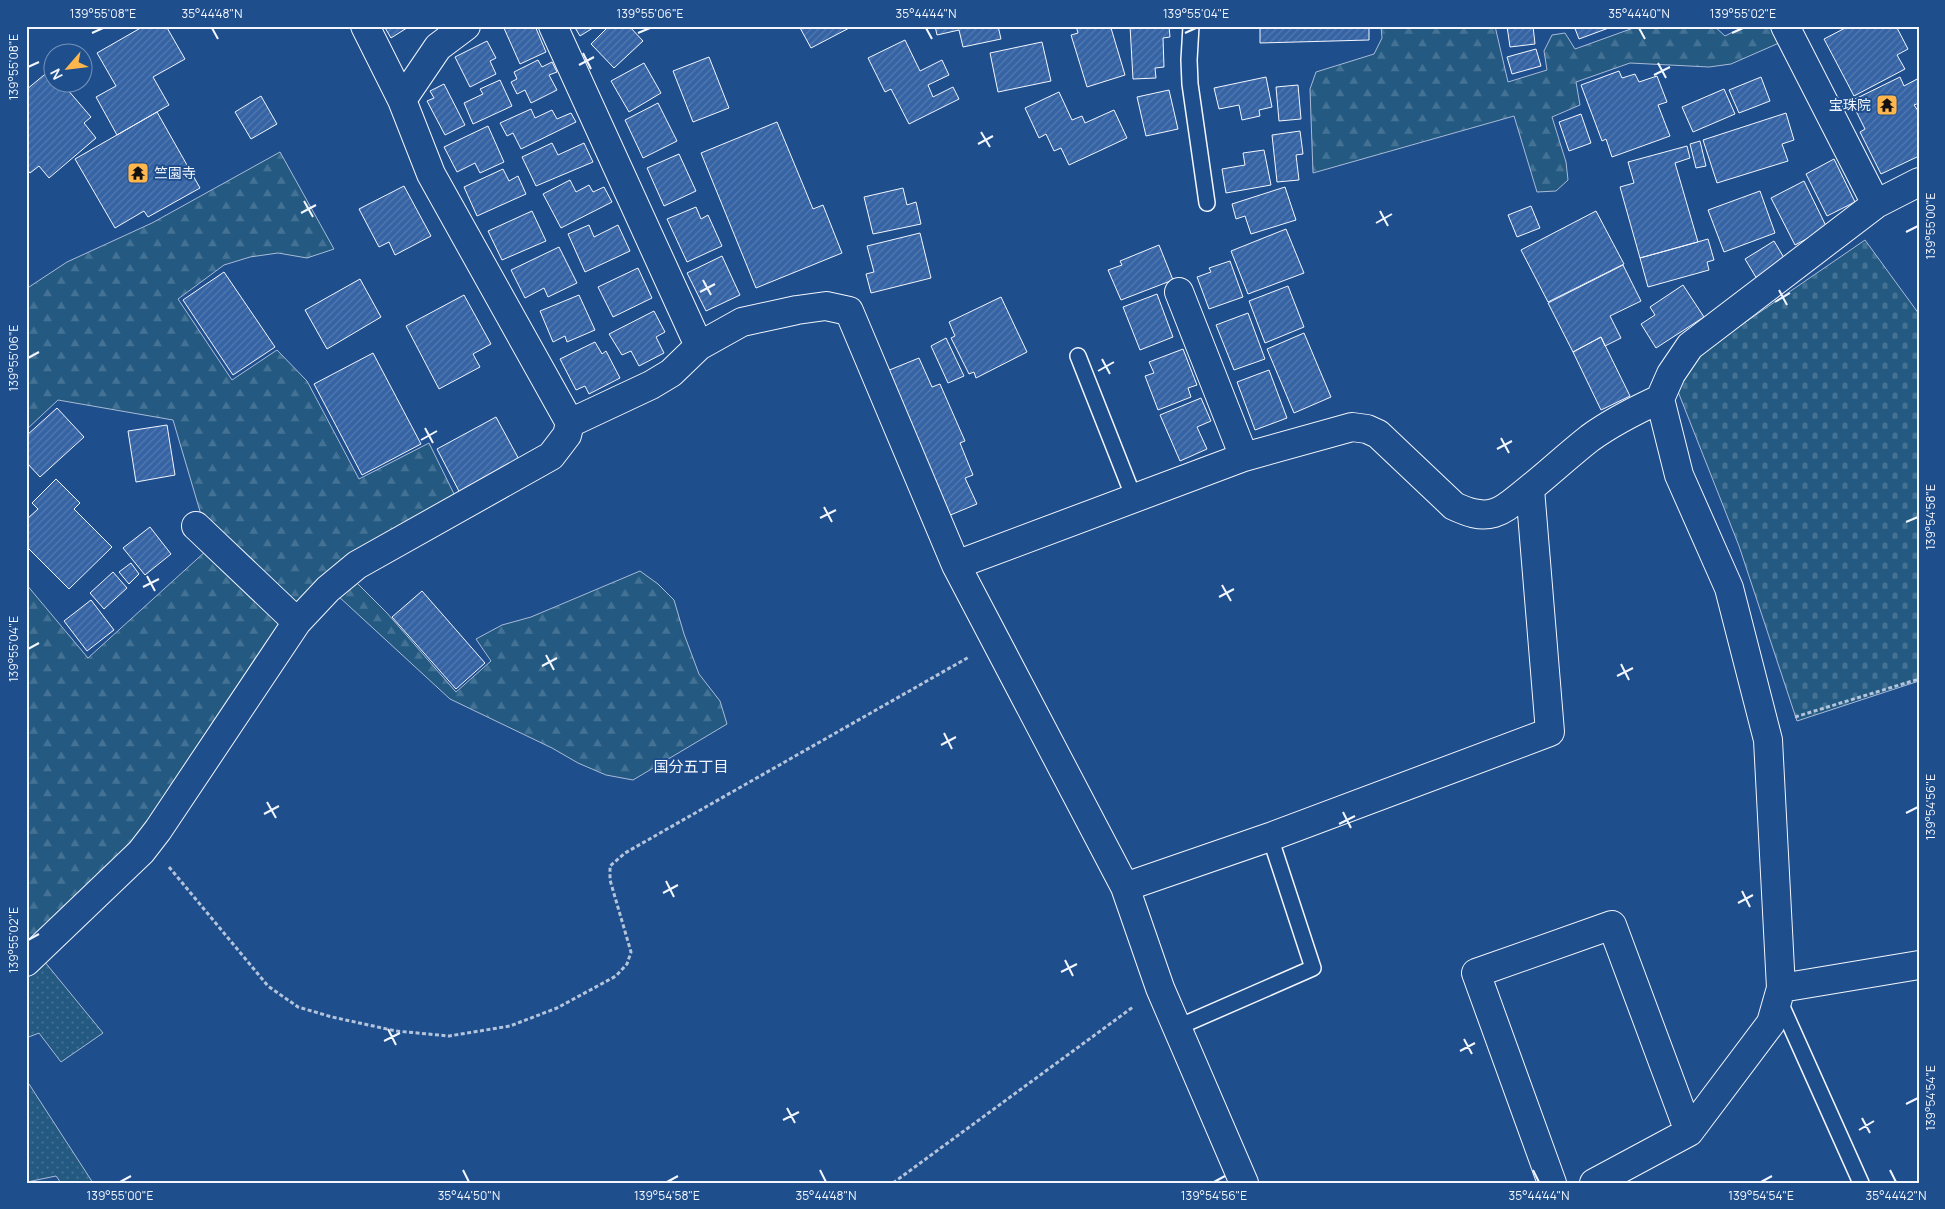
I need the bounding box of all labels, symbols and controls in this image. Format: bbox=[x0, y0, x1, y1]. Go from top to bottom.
text: 139°55'08"E bbox=[70, 5, 136, 22]
text: 35°44'48"N bbox=[182, 5, 242, 22]
text: 139°55'06"E bbox=[617, 5, 684, 22]
text: 35°44'44"N bbox=[896, 5, 956, 22]
text: 139°55'04"E bbox=[1163, 5, 1229, 22]
text: 35°44'40"N bbox=[1608, 5, 1670, 22]
text: 139°55'02"E bbox=[1710, 5, 1776, 22]
text: 139°55'08"E bbox=[5, 34, 22, 100]
north arrow bbox=[42, 42, 92, 92]
text: N bbox=[45, 65, 67, 83]
temple icon: 宝珠院 bbox=[1875, 93, 1899, 117]
place label: 宝珠院 bbox=[1829, 95, 1871, 114]
temple icon: 竺園寺 bbox=[126, 161, 150, 185]
place label: 竺園寺 bbox=[154, 163, 196, 182]
text: 139°55'00"E bbox=[1922, 192, 1939, 259]
text: 139°55'06"E bbox=[5, 324, 22, 391]
text: 139°54'58"E bbox=[1922, 484, 1939, 550]
text: 139°55'04"E bbox=[5, 616, 22, 682]
district label: 国分五丁目 bbox=[653, 756, 729, 777]
text: 139°54'56"E bbox=[1922, 774, 1939, 840]
text: 139°55'02"E bbox=[5, 907, 22, 973]
text: 139°54'54"E bbox=[1922, 1065, 1939, 1131]
text: 139°55'00"E bbox=[87, 1187, 154, 1204]
text: 35°44'50"N bbox=[438, 1187, 500, 1204]
text: 139°54'58"E bbox=[634, 1187, 700, 1204]
text: 35°44'48"N bbox=[796, 1187, 856, 1204]
text: 139°54'56"E bbox=[1181, 1187, 1247, 1204]
text: 35°44'44"N bbox=[1509, 1187, 1569, 1204]
text: 139°54'54"E bbox=[1728, 1187, 1794, 1204]
text: 35°44'42"N bbox=[1866, 1187, 1926, 1204]

